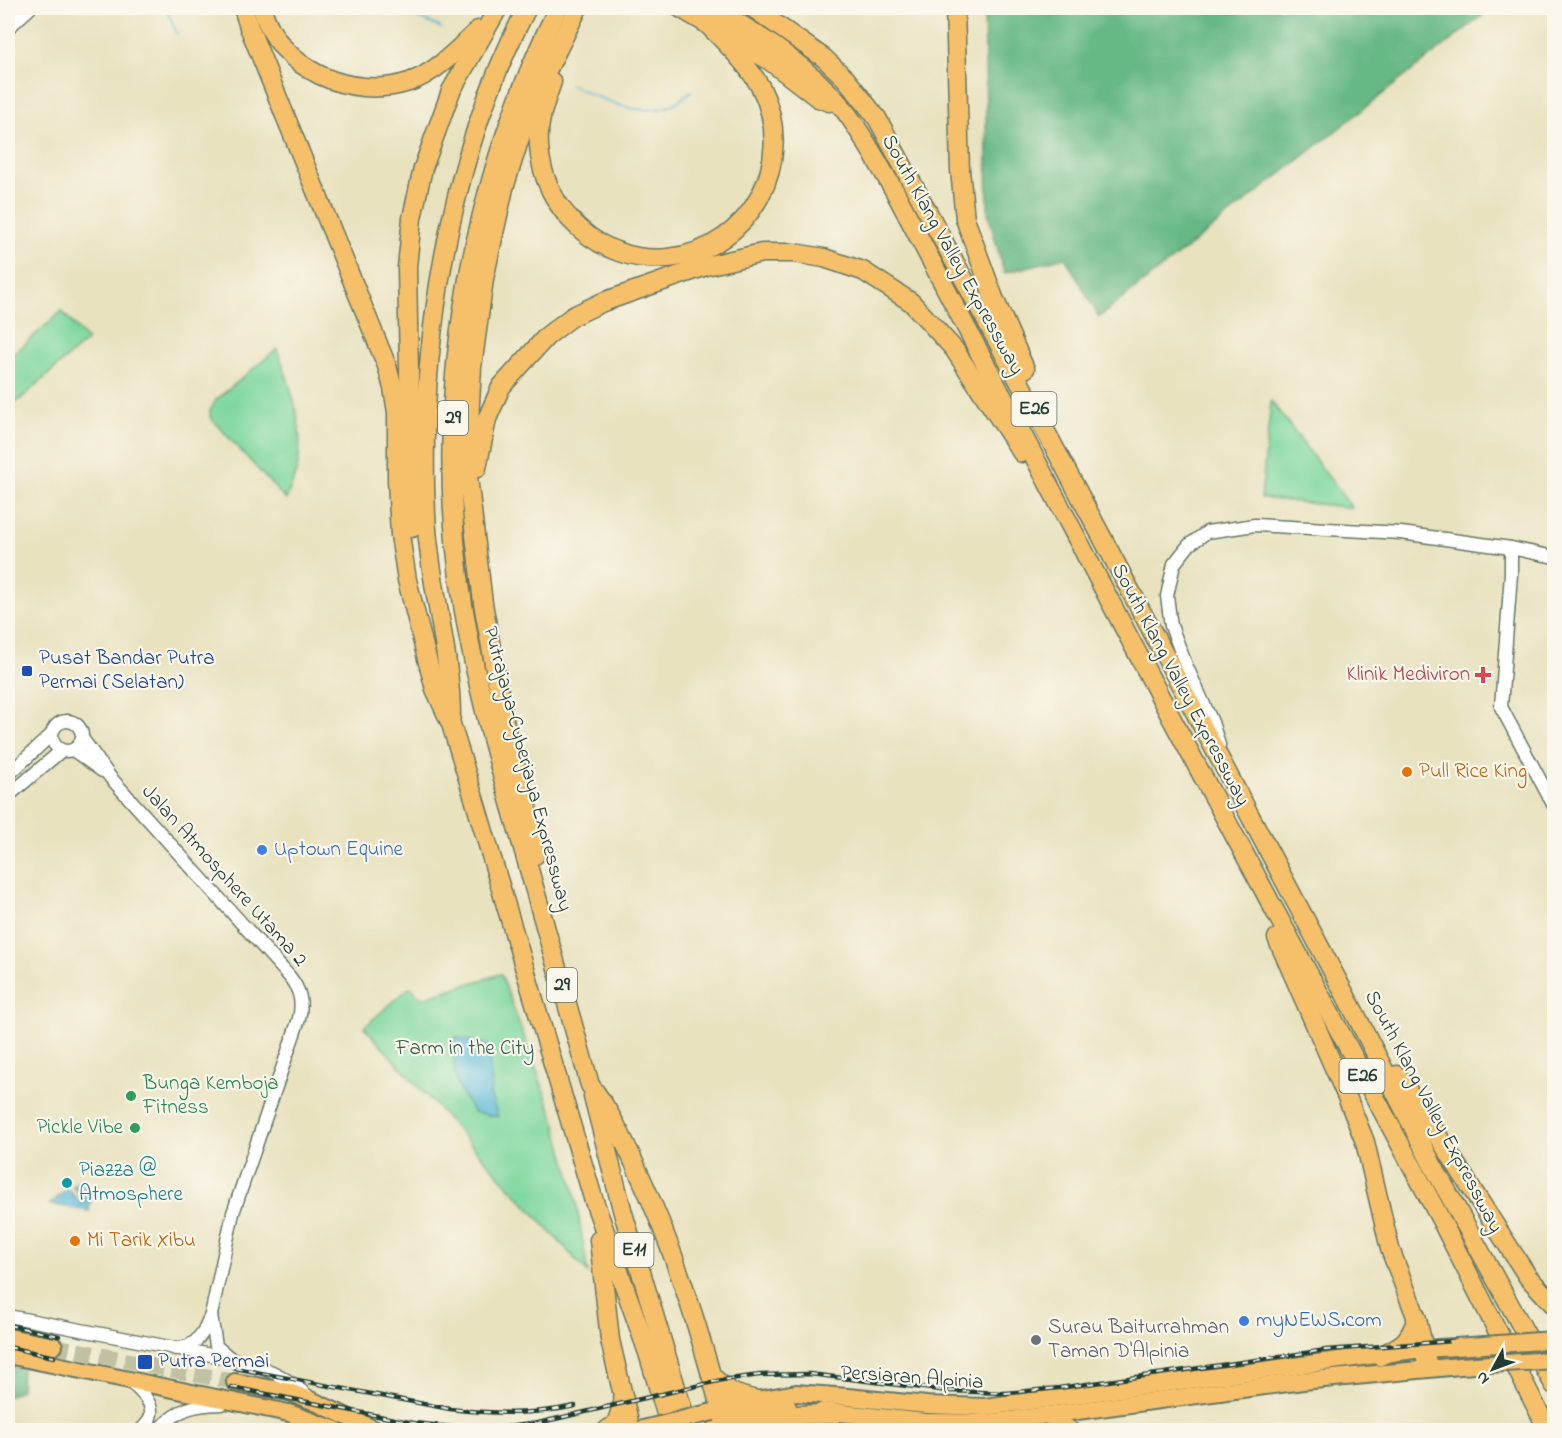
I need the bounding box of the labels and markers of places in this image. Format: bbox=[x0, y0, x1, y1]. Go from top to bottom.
place label: Pusat Bandar Putra Permai (Selatan) bbox=[39, 644, 215, 698]
place label: Klinik Mediviron bbox=[1347, 660, 1470, 690]
marker: Pusat Bandar Putra Permai (Selatan) bbox=[20, 664, 34, 678]
marker: Klinik Mediviron bbox=[1474, 666, 1492, 684]
place label: Pull Rice King bbox=[1419, 757, 1527, 789]
marker: Pull Rice King bbox=[1400, 765, 1414, 779]
place label: Uptown Equine bbox=[274, 835, 404, 865]
marker: Uptown Equine bbox=[255, 843, 269, 857]
place label: Bunga Kemboja Fitness bbox=[142, 1069, 279, 1123]
marker: Bunga Kemboja Fitness bbox=[124, 1089, 138, 1103]
place label: Pickle Vibe bbox=[36, 1113, 124, 1143]
marker: Pickle Vibe bbox=[128, 1121, 142, 1135]
place label: Piazza @ Atmosphere bbox=[79, 1156, 184, 1210]
marker: Piazza @ Atmosphere bbox=[60, 1176, 74, 1190]
place label: Mi Tarik Xibu bbox=[87, 1226, 196, 1256]
marker: Mi Tarik Xibu bbox=[68, 1234, 82, 1248]
place label: myNEWS.com bbox=[1256, 1306, 1381, 1338]
place label: Surau Baiturrahman Taman D'Alpinia bbox=[1048, 1313, 1229, 1367]
marker: myNEWS.com bbox=[1237, 1314, 1251, 1328]
marker: Surau Baiturrahman Taman D'Alpinia bbox=[1029, 1333, 1043, 1347]
place label: Putra Permai bbox=[158, 1347, 269, 1377]
marker: Putra Permai bbox=[136, 1353, 154, 1371]

